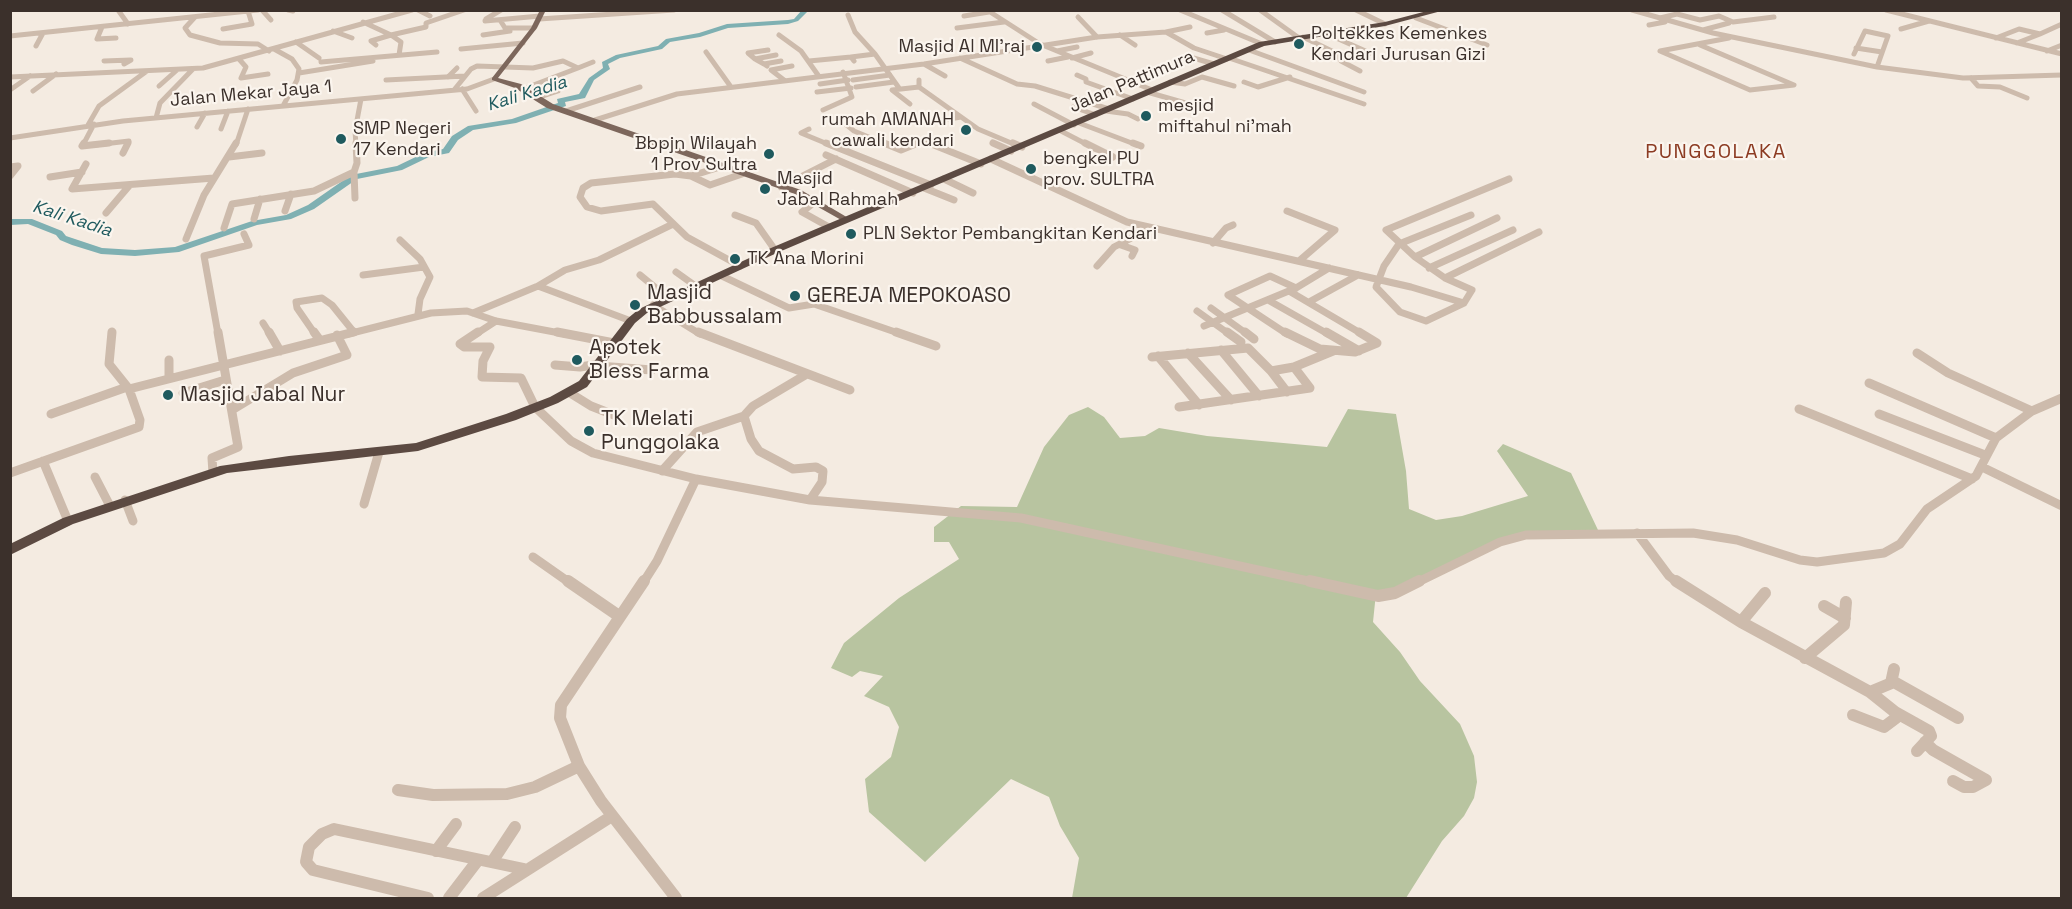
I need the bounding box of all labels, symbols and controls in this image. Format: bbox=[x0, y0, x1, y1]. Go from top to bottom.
place label: Poltekkes Kemenkes Kendari Jurusan Gizi bbox=[1311, 23, 1487, 66]
place label: Masjid Al MI'raj bbox=[898, 36, 1025, 58]
marker: Poltekkes Kemenkes Kendari Jurusan Gizi bbox=[1292, 37, 1306, 51]
marker: Masjid Al MI'raj bbox=[1030, 40, 1044, 54]
street label: Jalan Pattimura bbox=[1066, 46, 1198, 118]
water label: Kali Kadia bbox=[485, 72, 569, 116]
street label: Jalan Mekar Jaya 1 bbox=[169, 76, 333, 112]
place label: mesjid miftahul ni'mah bbox=[1158, 95, 1292, 138]
place label: rumah AMANAH cawali kendari bbox=[821, 109, 954, 152]
marker: mesjid miftahul ni'mah bbox=[1139, 109, 1153, 123]
place label: SMP Negeri 17 Kendari bbox=[353, 118, 451, 160]
marker: rumah AMANAH cawali kendari bbox=[959, 123, 973, 137]
marker: SMP Negeri 17 Kendari bbox=[334, 132, 348, 146]
place label: Bbpjn Wilayah 1 Prov Sultra bbox=[635, 133, 757, 176]
district label: PUNGGOLAKA bbox=[1645, 141, 1787, 165]
marker: Bbpjn Wilayah 1 Prov Sultra bbox=[762, 147, 776, 161]
place label: bengkel PU prov. SULTRA bbox=[1043, 148, 1154, 190]
marker: bengkel PU prov. SULTRA bbox=[1024, 162, 1038, 176]
place label: Masjid Jabal Rahmah bbox=[777, 168, 898, 210]
marker: Masjid Jabal Rahmah bbox=[758, 182, 772, 196]
water label: Kali Kadia bbox=[30, 196, 114, 242]
place label: PLN Sektor Pembangkitan Kendari bbox=[863, 223, 1157, 245]
marker: PLN Sektor Pembangkitan Kendari bbox=[844, 227, 858, 241]
place label: TK Ana Morini bbox=[747, 248, 864, 270]
marker: TK Ana Morini bbox=[728, 252, 742, 266]
place label: Masjid Babbussalam bbox=[647, 280, 782, 330]
place label: GEREJA MEPOKOASO bbox=[807, 283, 1011, 309]
marker: GEREJA MEPOKOASO bbox=[788, 289, 802, 303]
marker: Masjid Babbussalam bbox=[628, 298, 642, 312]
place label: Apotek Bless Farma bbox=[589, 335, 709, 385]
marker: Apotek Bless Farma bbox=[570, 353, 584, 367]
place label: Masjid Jabal Nur bbox=[180, 382, 345, 408]
marker: Masjid Jabal Nur bbox=[161, 388, 175, 402]
place label: TK Melati Punggolaka bbox=[601, 406, 720, 456]
marker: TK Melati Punggolaka bbox=[582, 424, 596, 438]

